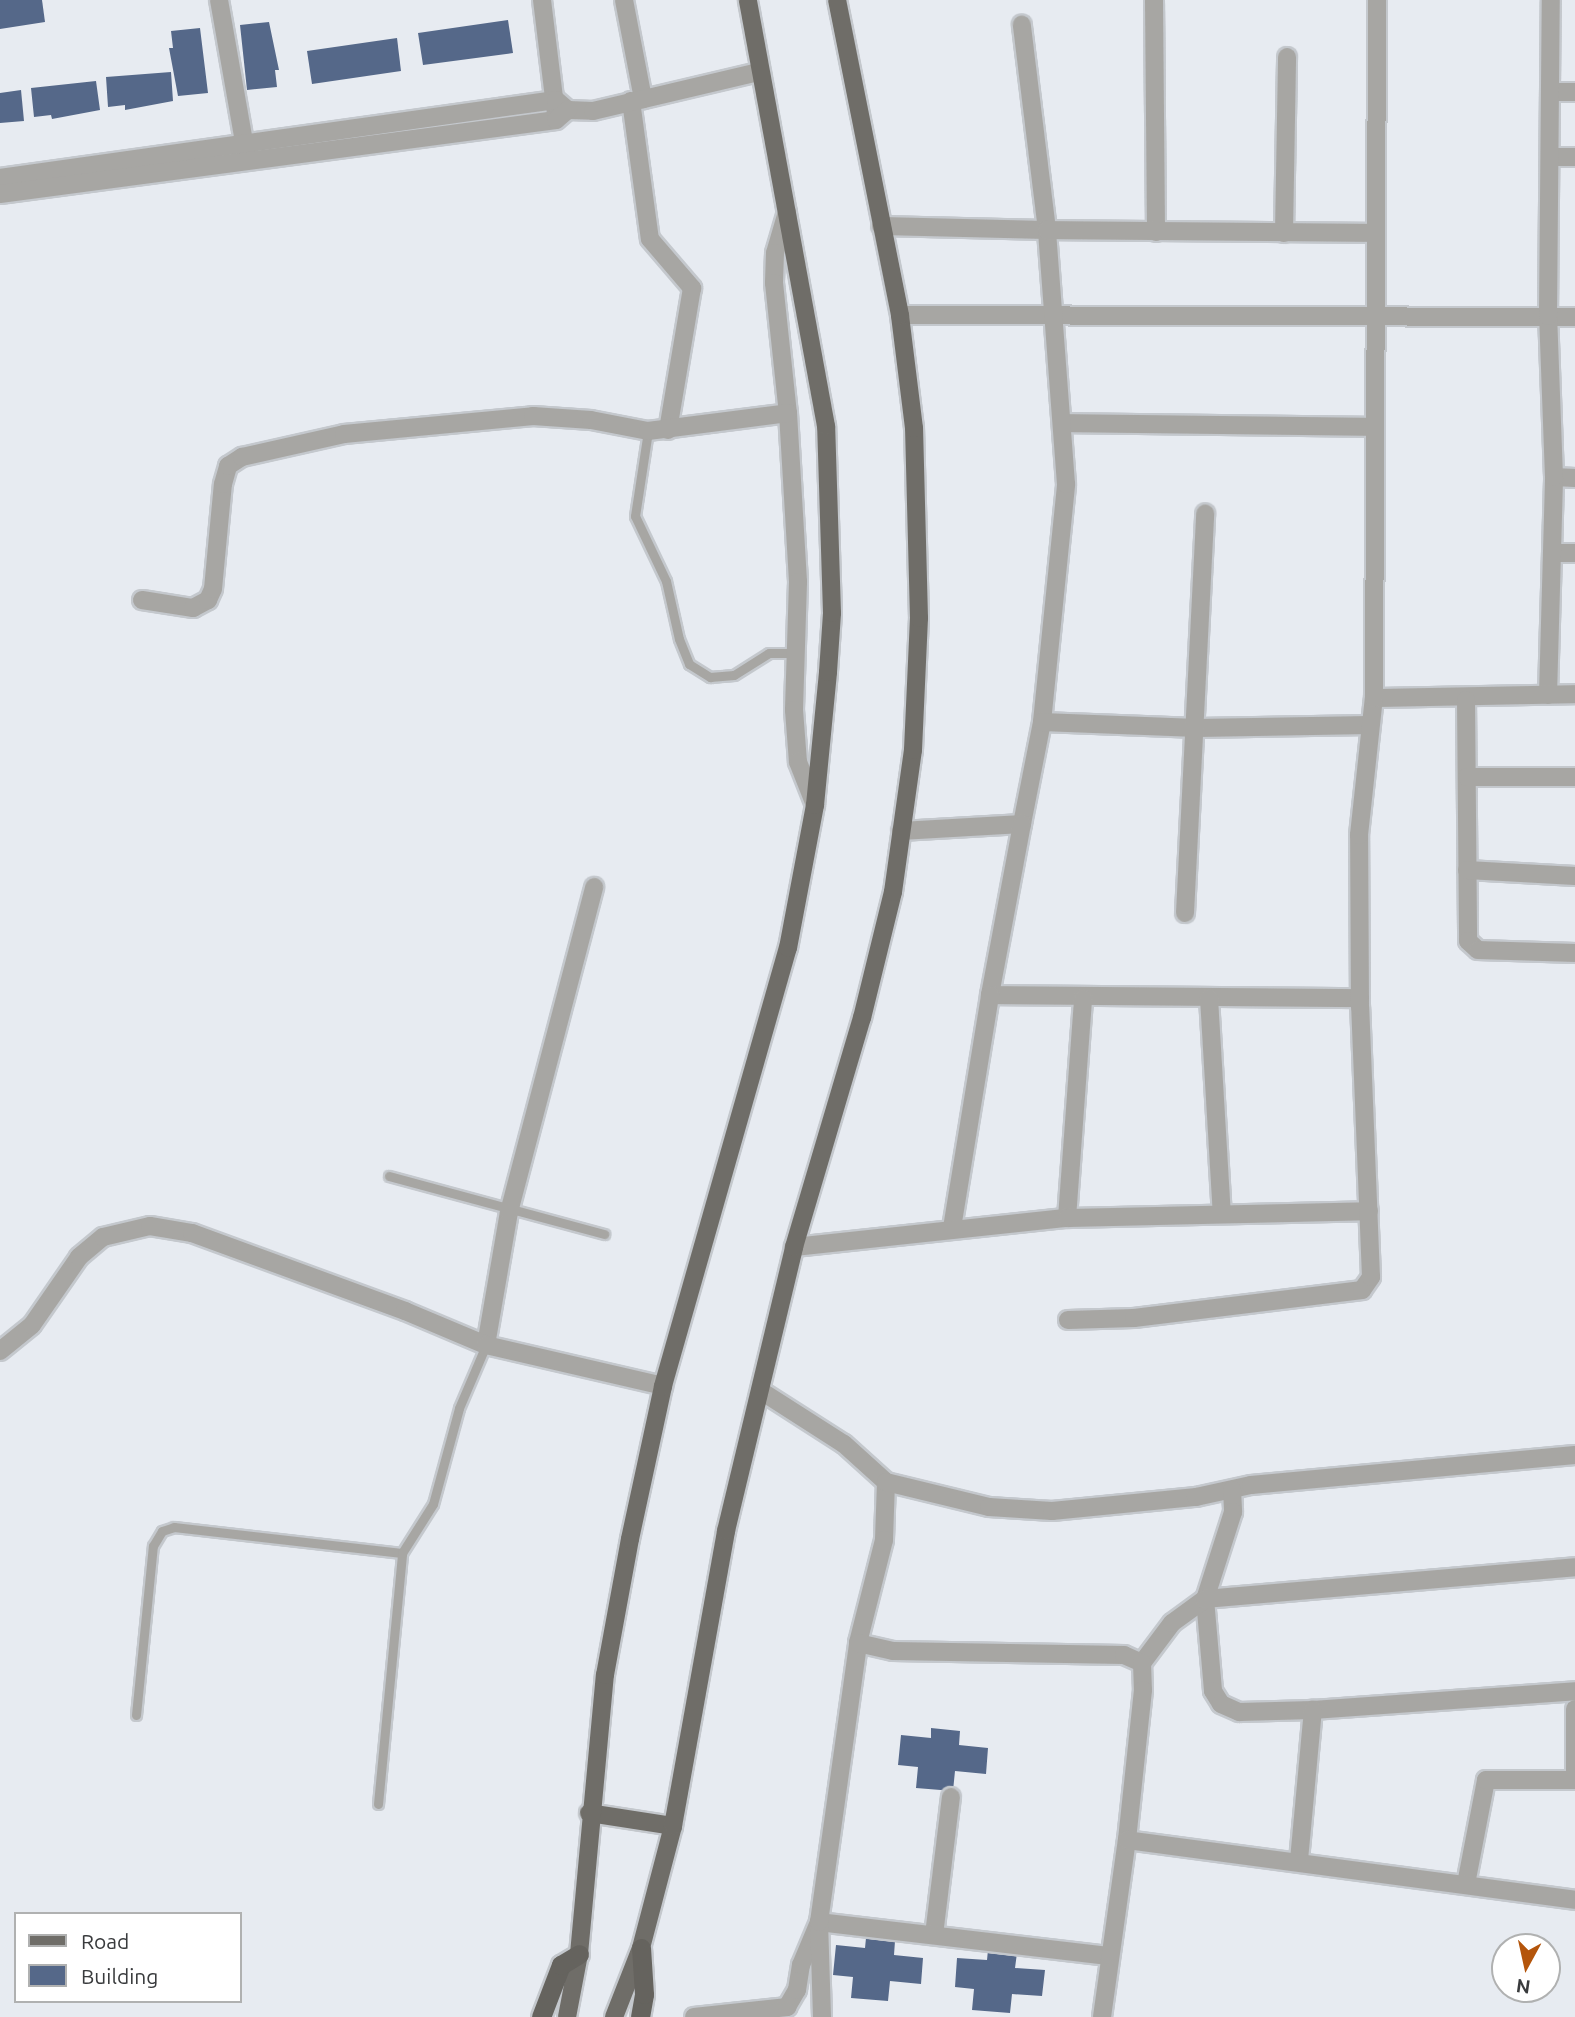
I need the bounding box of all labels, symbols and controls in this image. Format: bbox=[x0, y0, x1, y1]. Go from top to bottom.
legend bbox=[14, 1912, 242, 2003]
text: Road bbox=[81, 1929, 129, 1953]
north arrow bbox=[1491, 1933, 1561, 2003]
text: Building bbox=[81, 1964, 158, 1988]
text: N bbox=[1515, 1975, 1532, 1999]

